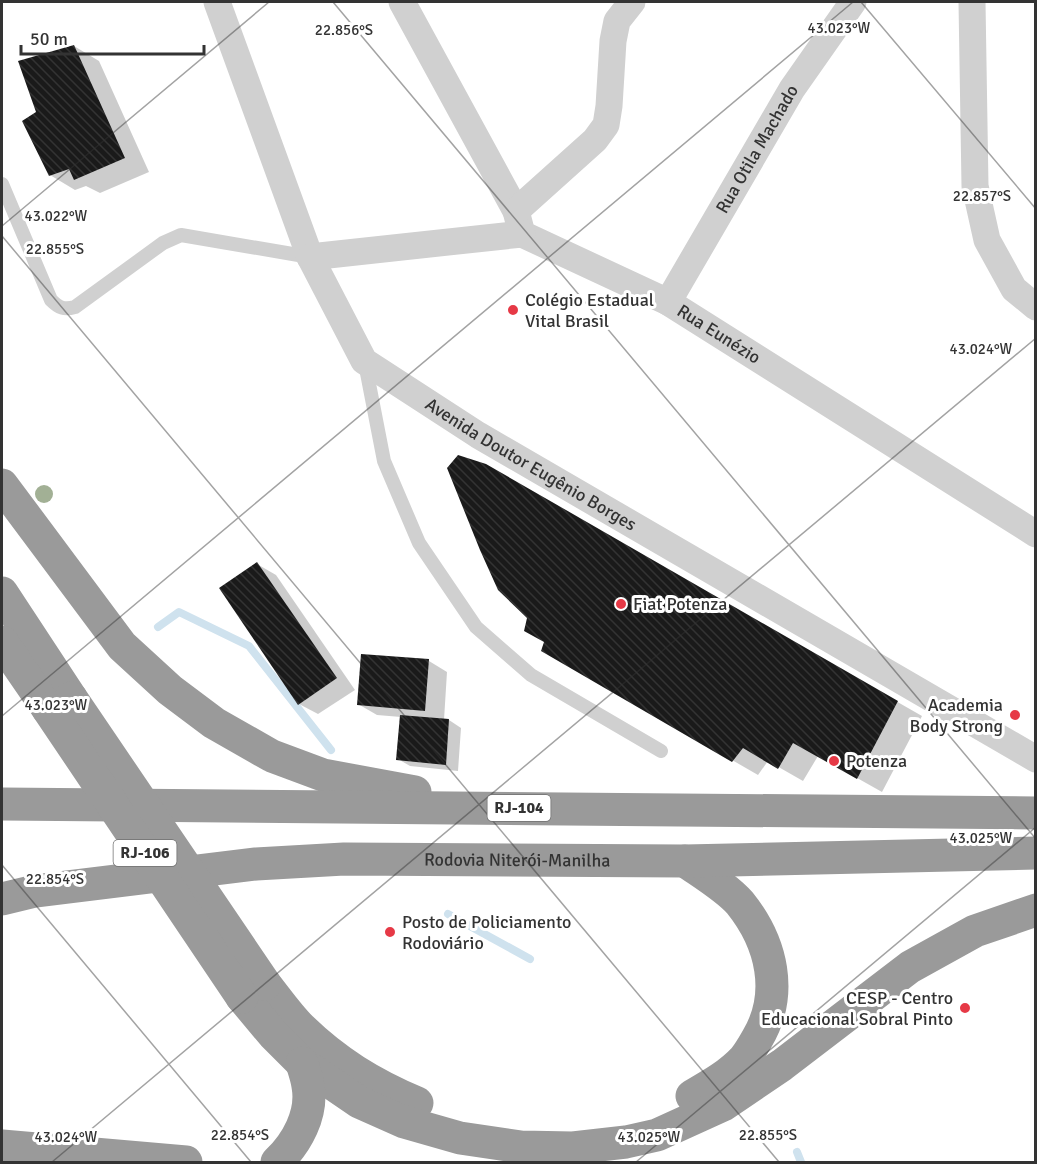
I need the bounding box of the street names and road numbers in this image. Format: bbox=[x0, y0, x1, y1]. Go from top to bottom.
street label: Rua Otila Machado bbox=[711, 81, 803, 217]
street label: Rua Eunézio bbox=[673, 300, 765, 369]
street label: Avenida Doutor Eugênio Borges bbox=[421, 393, 640, 536]
road number: RJ-104 bbox=[488, 795, 550, 821]
road number: RJ-106 bbox=[114, 840, 176, 866]
street label: Rodovia Niterói-Manilha bbox=[424, 848, 611, 872]

